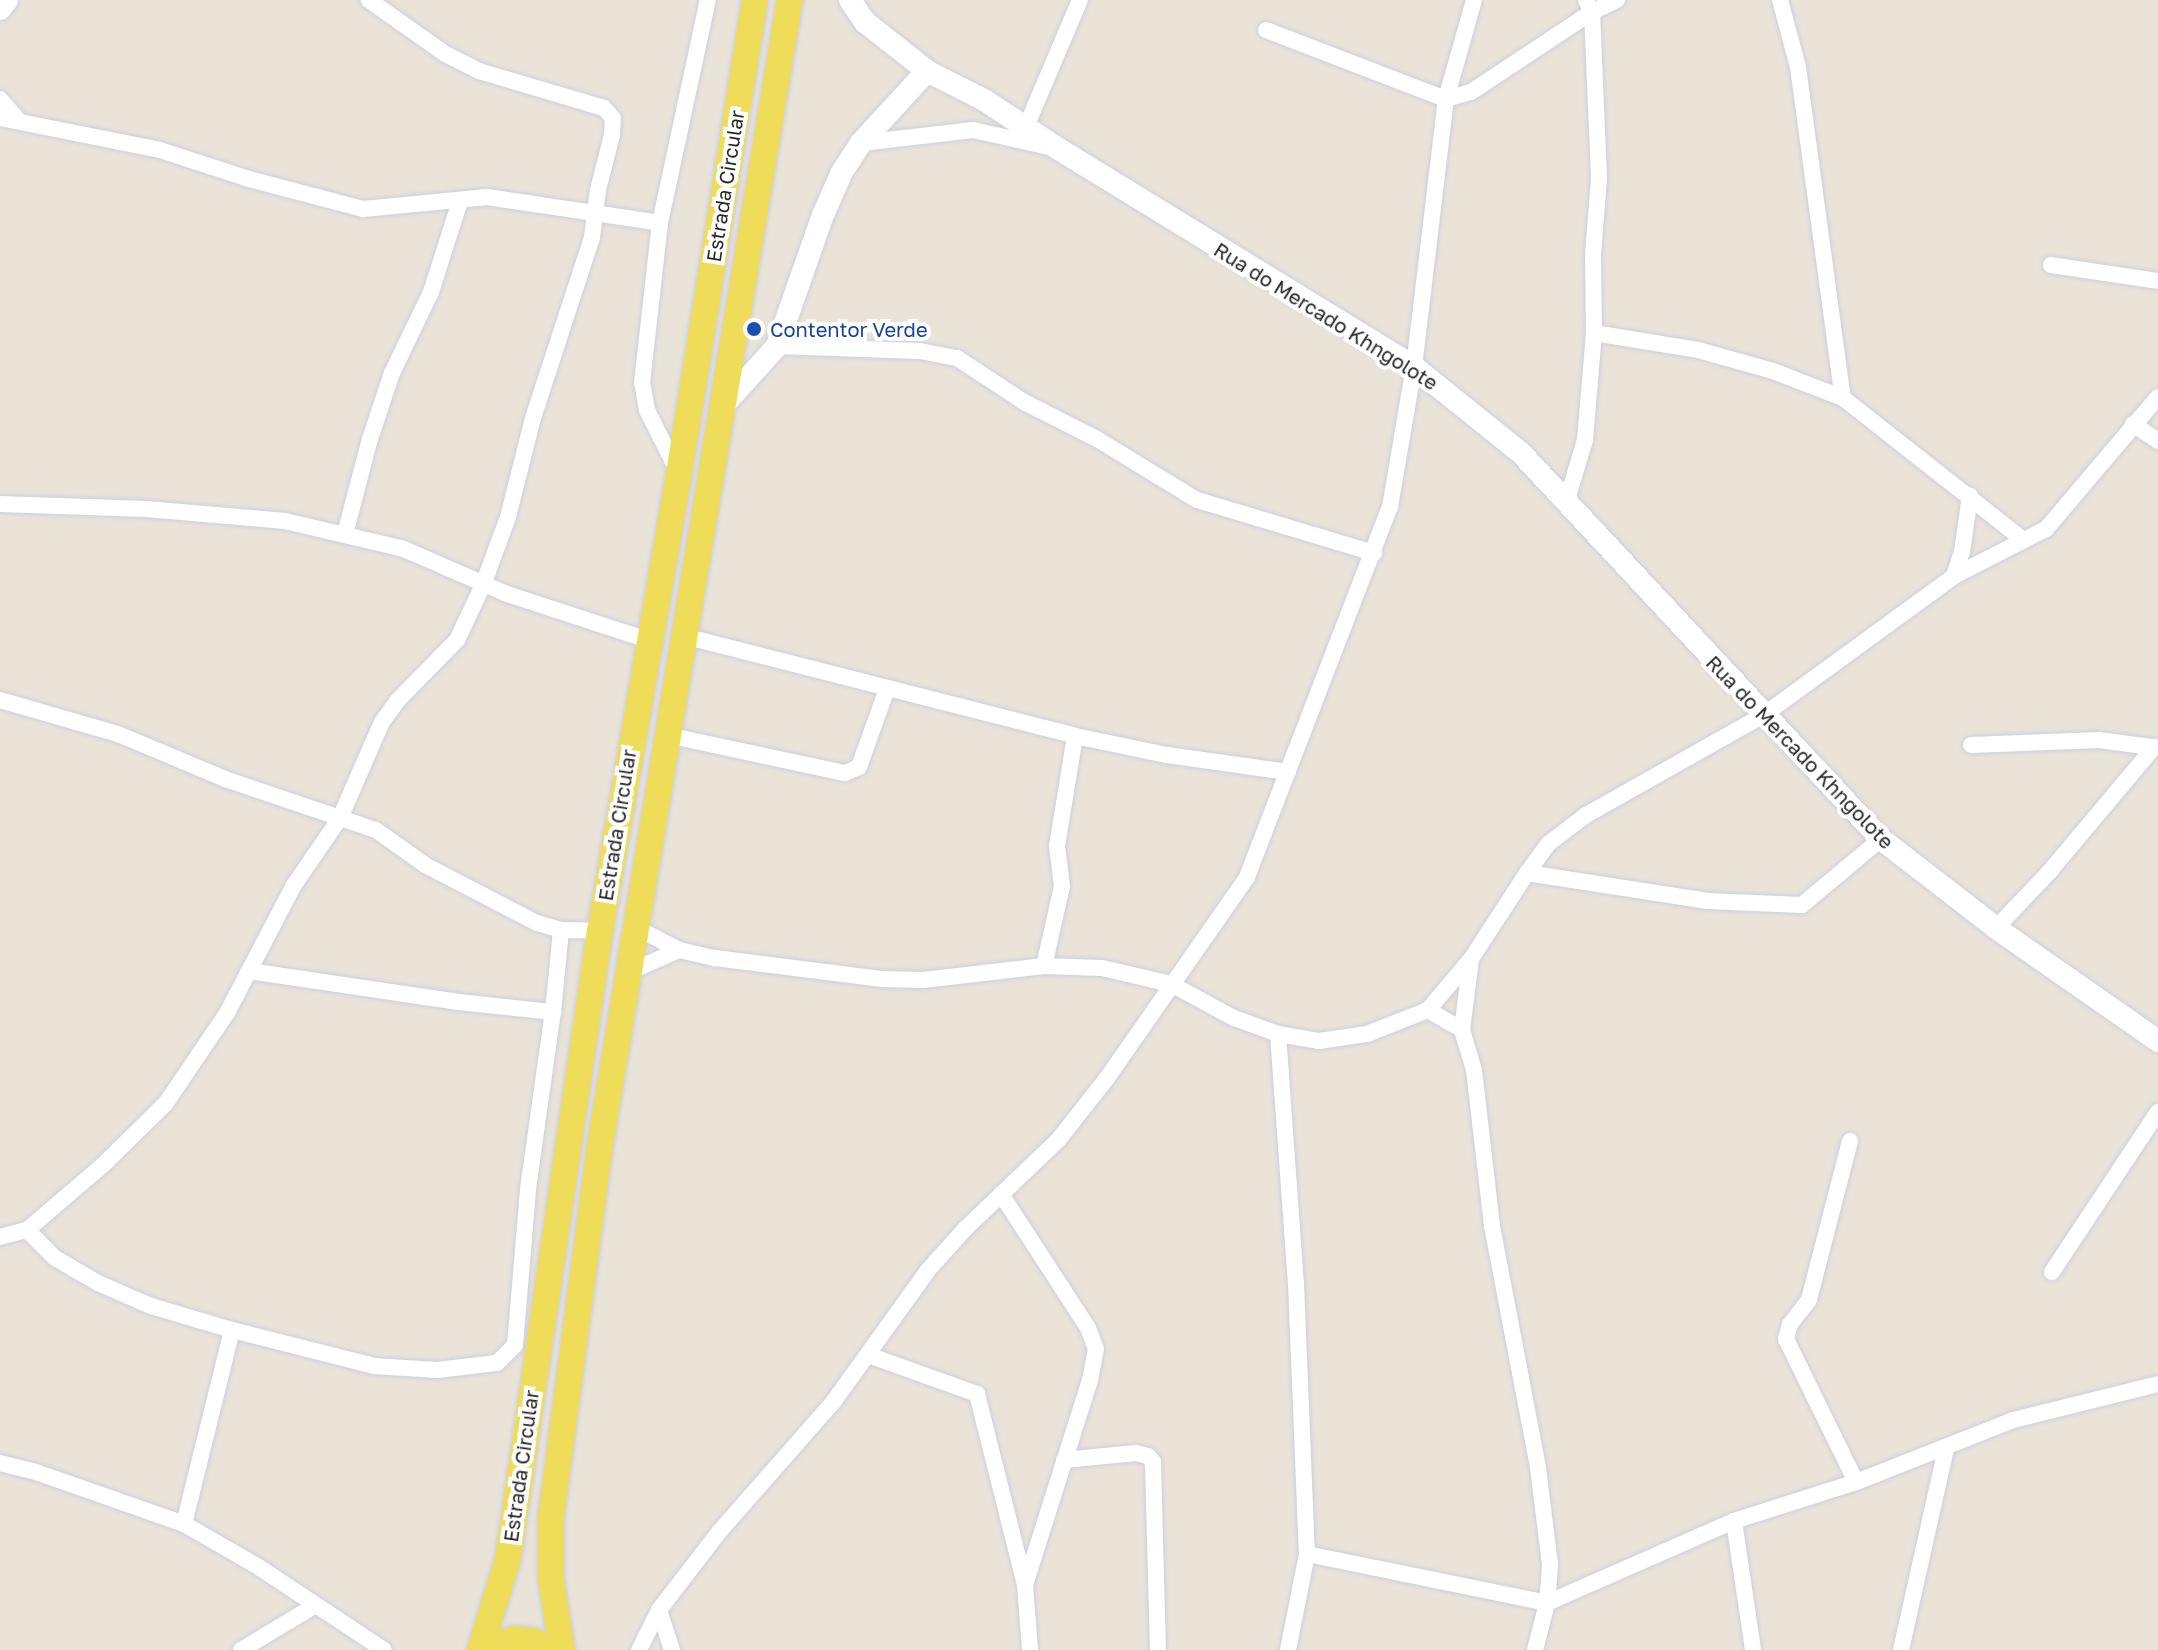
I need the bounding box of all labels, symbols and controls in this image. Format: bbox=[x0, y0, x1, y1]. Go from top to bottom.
street label: Estrada Circular bbox=[701, 108, 749, 264]
street label: Rua do Mercado Khngolote bbox=[1210, 237, 1442, 395]
place label: Contentor Verde bbox=[770, 317, 927, 341]
marker: Contentor Verde bbox=[745, 320, 763, 338]
street label: Rua do Mercado Khngolote bbox=[1701, 650, 1899, 854]
street label: Estrada Circular bbox=[593, 747, 641, 903]
street label: Estrada Circular bbox=[498, 1388, 544, 1544]

